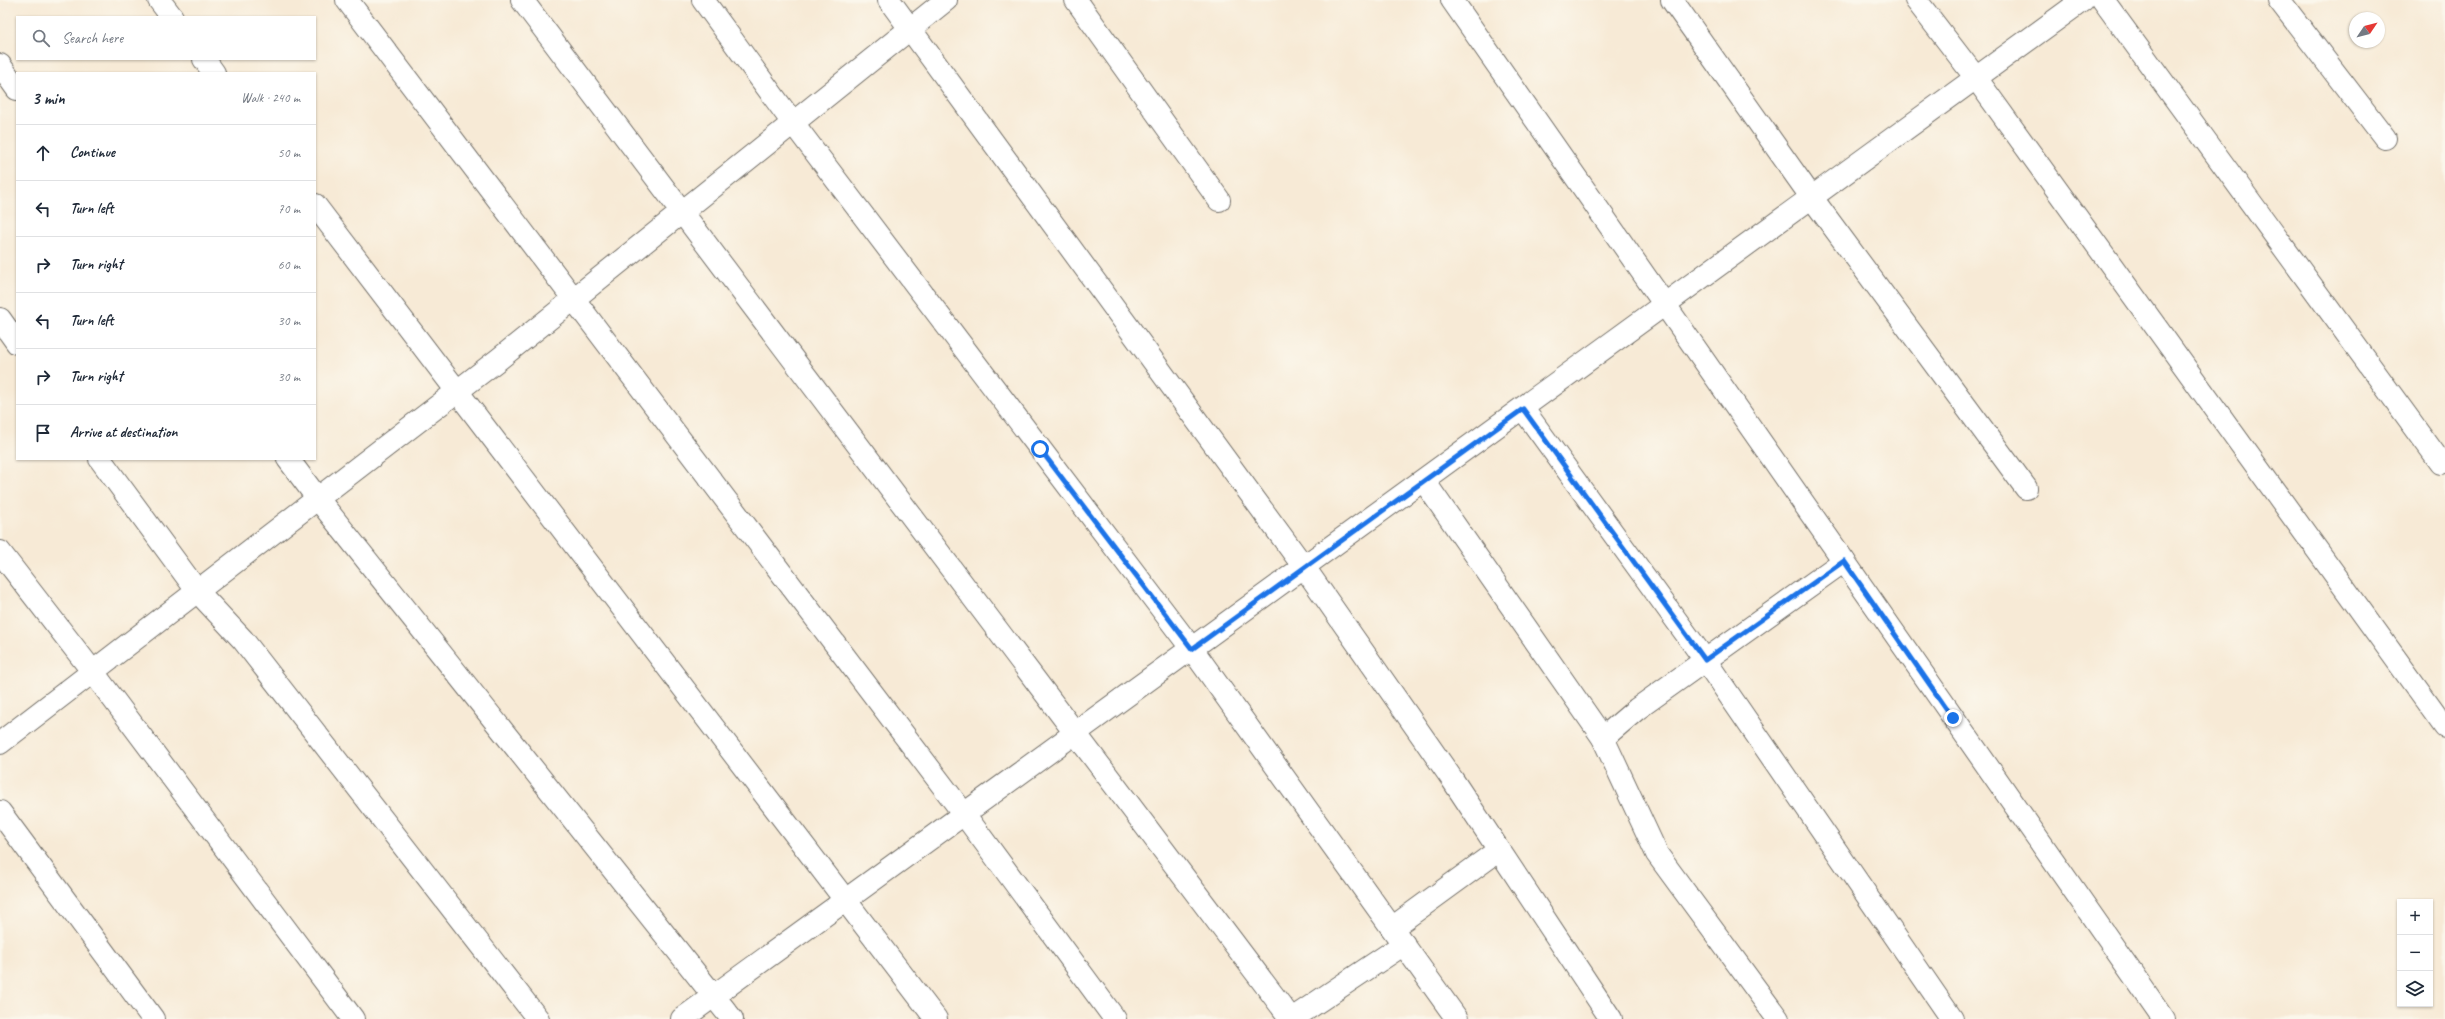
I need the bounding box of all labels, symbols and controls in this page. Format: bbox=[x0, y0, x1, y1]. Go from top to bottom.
north arrow bbox=[2349, 12, 2385, 48]
search box bbox=[16, 16, 316, 60]
icon: search bbox=[30, 27, 52, 49]
text: Search here bbox=[62, 29, 123, 48]
text: 3 min bbox=[32, 88, 65, 109]
text: Walk · 240 m bbox=[241, 90, 300, 106]
icon: ahead bbox=[32, 142, 54, 164]
text: Continue bbox=[70, 143, 115, 162]
text: 50 m bbox=[278, 145, 300, 161]
icon: left bbox=[32, 198, 54, 220]
text: Turn left bbox=[70, 199, 113, 218]
text: 70 m bbox=[278, 201, 300, 217]
icon: right bbox=[32, 254, 54, 276]
text: Turn right bbox=[70, 255, 123, 274]
text: 60 m bbox=[278, 257, 300, 273]
icon: left bbox=[32, 310, 54, 332]
text: Turn left bbox=[70, 311, 113, 330]
text: 30 m bbox=[278, 313, 300, 329]
icon: right bbox=[32, 366, 54, 388]
text: Turn right bbox=[70, 367, 123, 386]
text: 30 m bbox=[278, 369, 300, 385]
icon: arrive bbox=[32, 422, 54, 444]
text: Arrive at destination bbox=[70, 423, 177, 442]
route start bbox=[1031, 440, 1049, 458]
route end bbox=[1944, 709, 1962, 727]
map controls bbox=[2397, 899, 2433, 1007]
button: + bbox=[2397, 899, 2433, 935]
button: − bbox=[2397, 935, 2433, 971]
button: layers bbox=[2397, 971, 2433, 1007]

